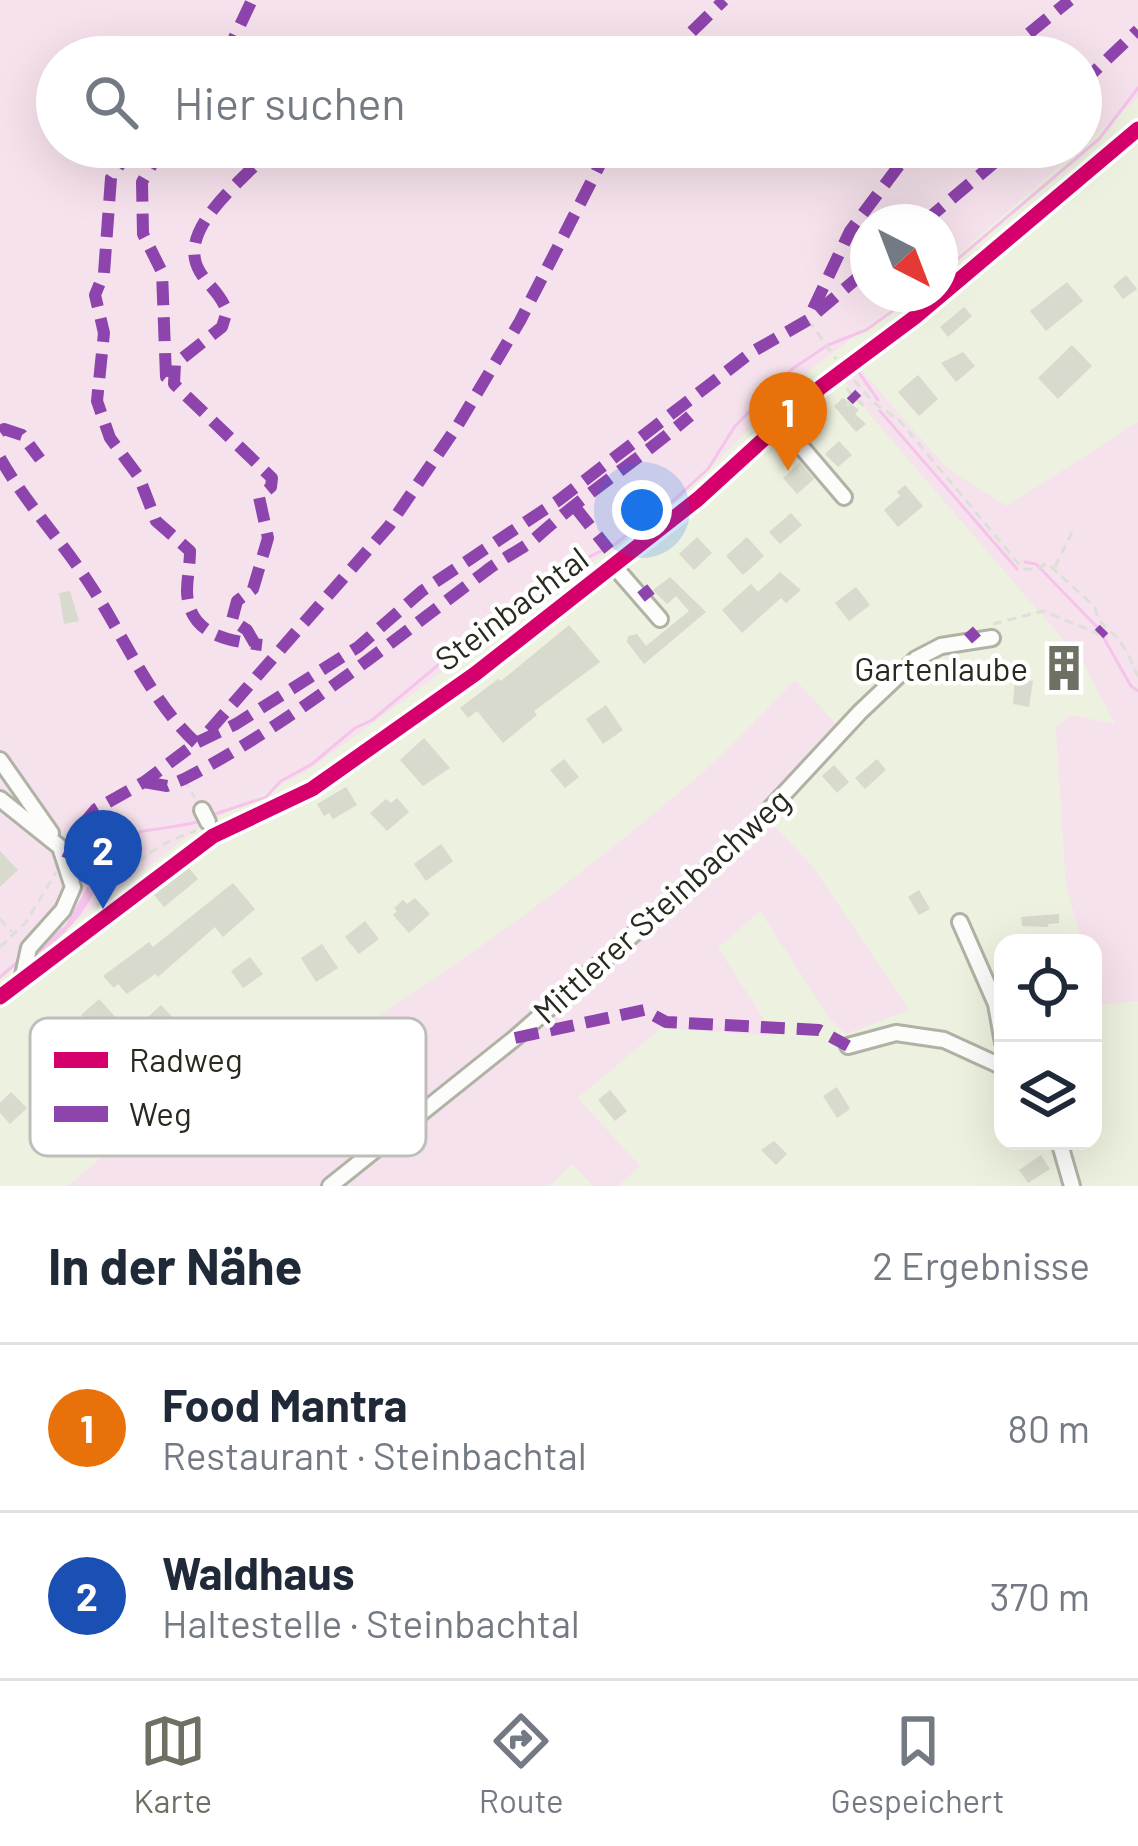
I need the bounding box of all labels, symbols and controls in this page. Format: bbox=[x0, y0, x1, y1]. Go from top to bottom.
search box bbox=[36, 36, 1102, 168]
icon: search bbox=[78, 69, 144, 135]
text: Hier suchen bbox=[174, 75, 406, 129]
north arrow bbox=[850, 204, 958, 312]
pin: 1 bbox=[749, 372, 827, 471]
your location bbox=[612, 480, 672, 540]
street label: Steinbachtal bbox=[427, 538, 595, 678]
building icon: Gartenlaube bbox=[1039, 643, 1089, 693]
place label: Gartenlaube bbox=[854, 648, 1028, 688]
street label: Mittlerer Steinbachweg bbox=[524, 779, 798, 1031]
pin: 2 bbox=[64, 810, 142, 909]
map controls bbox=[994, 934, 1102, 1150]
button: locate bbox=[994, 934, 1102, 1042]
legend bbox=[30, 1018, 426, 1156]
text: Radweg bbox=[129, 1039, 243, 1079]
button: layers bbox=[994, 1042, 1102, 1150]
text: Weg bbox=[129, 1093, 192, 1133]
text: In der Nähe bbox=[48, 1234, 302, 1295]
text: 2 Ergebnisse bbox=[872, 1241, 1090, 1288]
text: Food Mantra bbox=[162, 1377, 408, 1431]
text: 1 bbox=[80, 1404, 94, 1451]
text: 80 m bbox=[1008, 1404, 1090, 1451]
text: Restaurant · Steinbachtal bbox=[162, 1431, 587, 1478]
text: Waldhaus bbox=[162, 1545, 354, 1599]
text: 2 bbox=[76, 1572, 98, 1619]
text: 370 m bbox=[989, 1572, 1090, 1619]
text: Haltestelle · Steinbachtal bbox=[162, 1599, 580, 1646]
tab: Karte bbox=[133, 1708, 212, 1820]
tab: Route bbox=[479, 1708, 564, 1820]
tab: Gespeichert bbox=[830, 1708, 1005, 1820]

